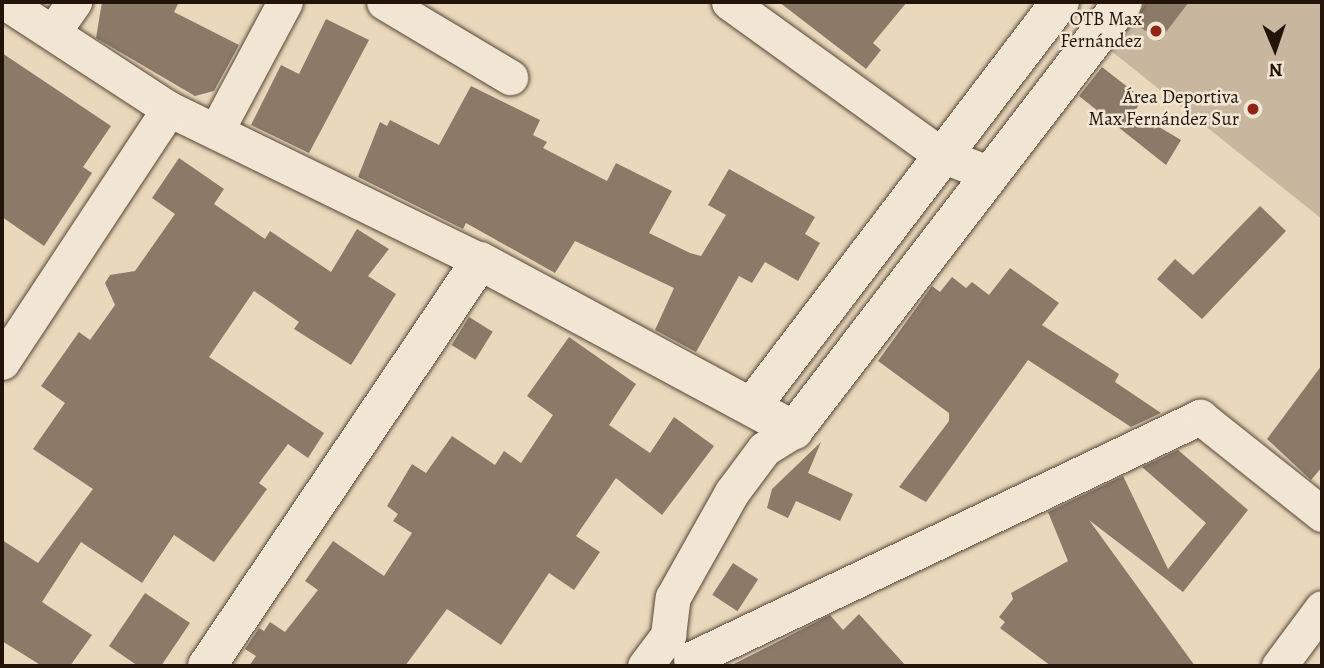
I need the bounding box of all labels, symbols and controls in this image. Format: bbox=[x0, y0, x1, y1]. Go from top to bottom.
place label: OTB Max Fernández bbox=[1060, 9, 1142, 53]
north arrow bbox=[1240, 14, 1310, 84]
marker: OTB Max Fernández bbox=[1148, 23, 1164, 39]
text: N bbox=[1268, 57, 1283, 83]
place label: Área Deportiva Max Fernández Sur bbox=[1088, 87, 1239, 131]
marker: Área Deportiva Max Fernández Sur bbox=[1245, 101, 1261, 117]

